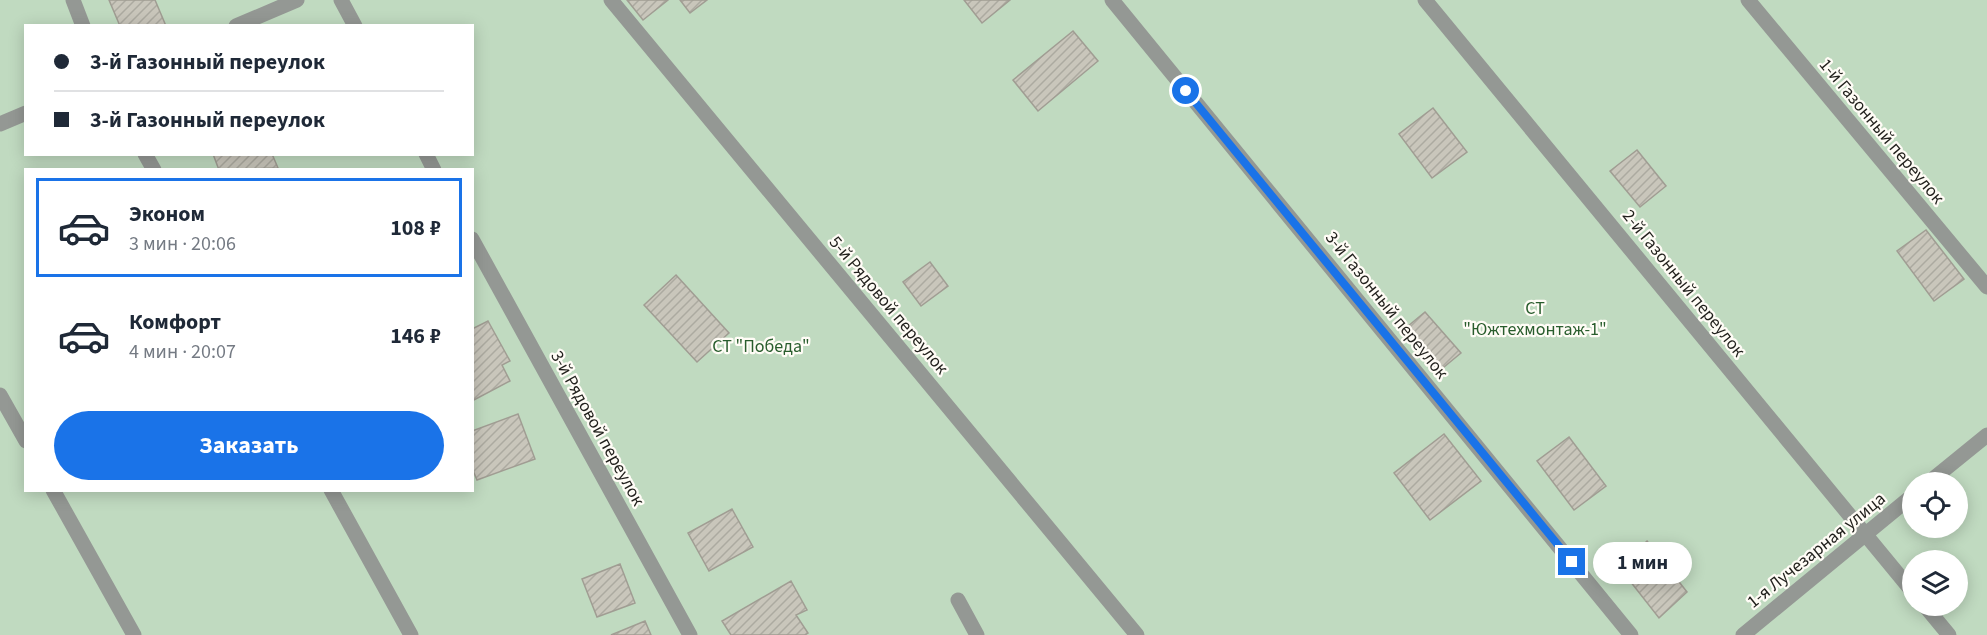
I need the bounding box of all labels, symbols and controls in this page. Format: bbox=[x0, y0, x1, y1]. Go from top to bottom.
text: 3-й Газонный переулок bbox=[90, 46, 325, 78]
street label: 1-й Газонный переулок bbox=[1813, 53, 1950, 210]
route start bbox=[1172, 77, 1199, 104]
text: 3-й Газонный переулок bbox=[90, 104, 325, 136]
text: Эконом bbox=[129, 198, 205, 230]
icon: car bbox=[57, 201, 111, 255]
street label: 2-й Газонный переулок bbox=[1616, 204, 1751, 362]
text: 108 ₽ bbox=[390, 212, 441, 244]
street label: 3-й Газонный переулок bbox=[1319, 226, 1454, 384]
text: 3 мин · 20:06 bbox=[129, 230, 236, 258]
street label: 5-й Рядовой переулок bbox=[823, 231, 954, 380]
park label: СТ "Южтехмонтаж-1" bbox=[1463, 296, 1607, 342]
text: Комфорт bbox=[129, 306, 221, 338]
icon: car bbox=[57, 309, 111, 363]
text: 146 ₽ bbox=[390, 320, 441, 352]
park label: СТ "Победа" bbox=[712, 334, 810, 359]
text: 4 мин · 20:07 bbox=[129, 338, 236, 366]
street label: 3-й Рядовой переулок bbox=[544, 346, 651, 510]
button: Заказать bbox=[54, 411, 444, 480]
map controls bbox=[1902, 472, 1968, 616]
button: locate bbox=[1902, 472, 1968, 538]
street label: 1-я Лучезарная улица bbox=[1742, 487, 1891, 614]
callout: 1 мин bbox=[1593, 541, 1692, 583]
route end bbox=[1558, 548, 1585, 575]
text: 1 мин bbox=[1617, 549, 1668, 577]
button: layers bbox=[1902, 550, 1968, 616]

